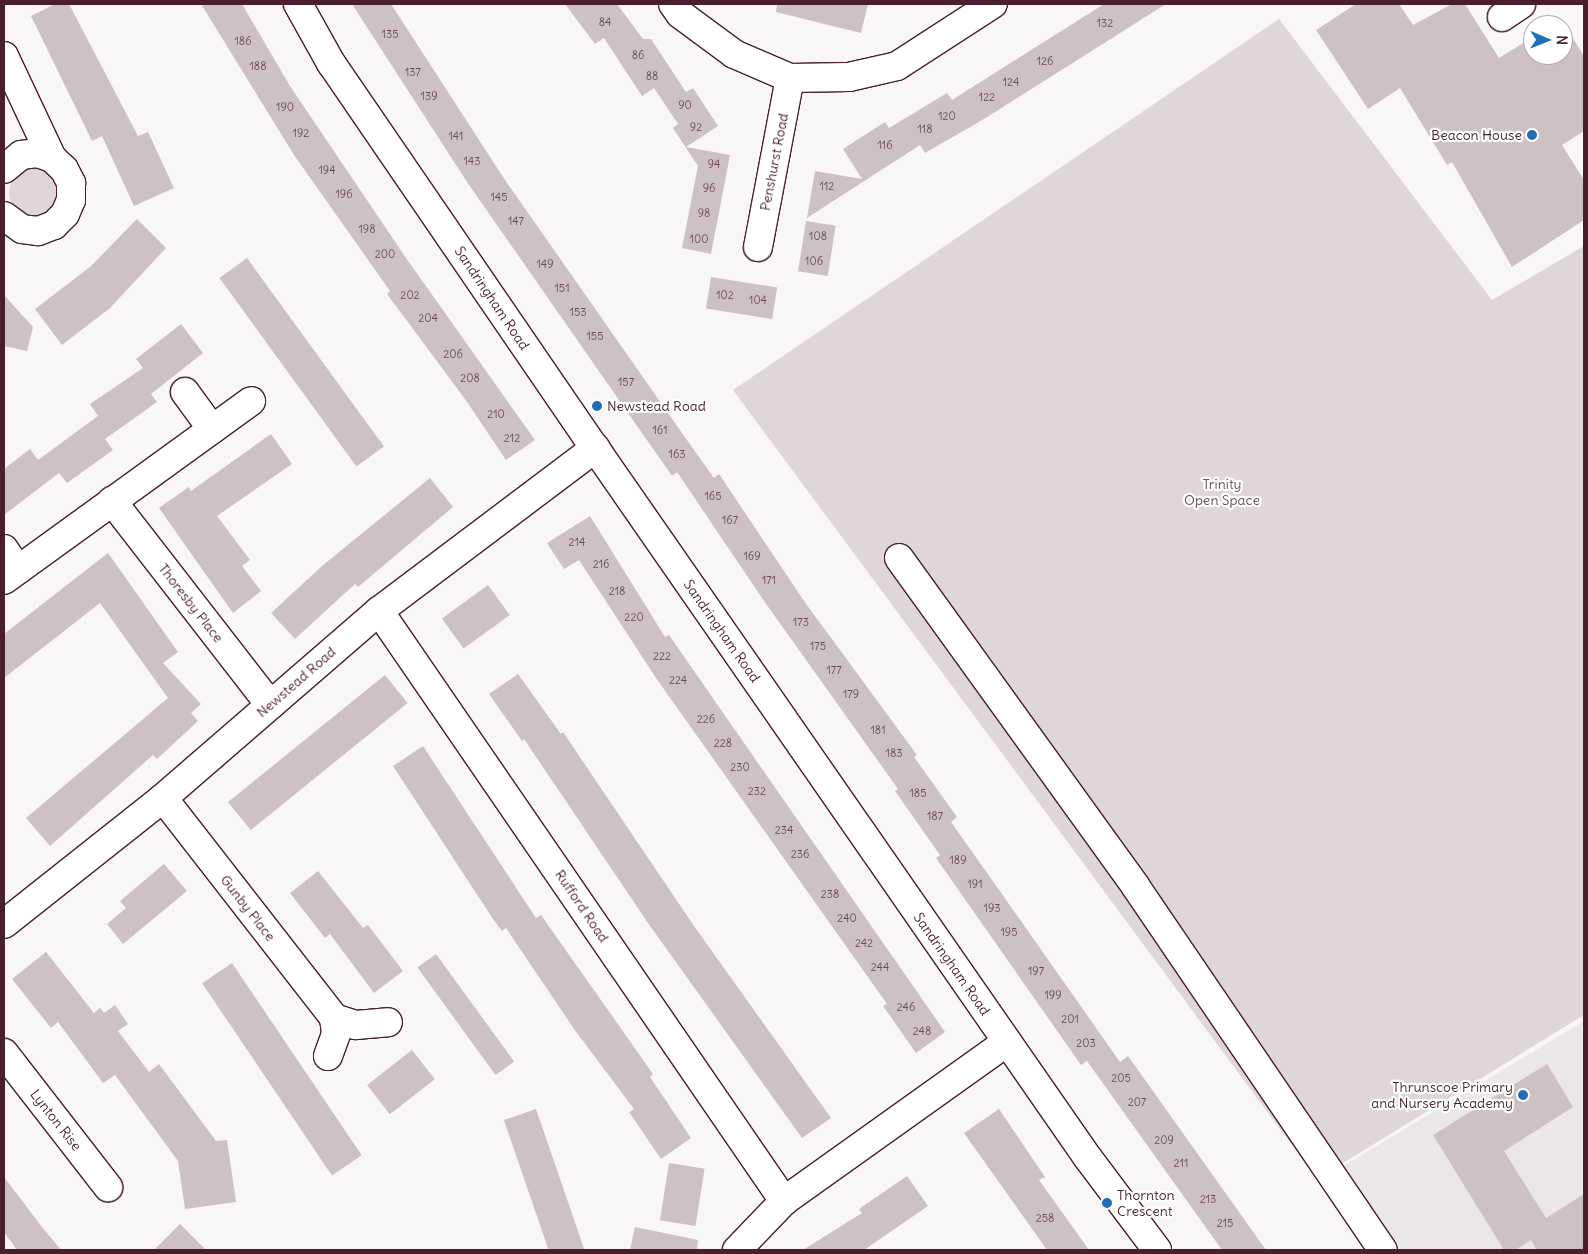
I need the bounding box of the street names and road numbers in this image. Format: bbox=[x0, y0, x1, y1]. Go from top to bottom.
street label: Penshurst Road bbox=[756, 112, 792, 212]
street label: Sandringham Road bbox=[451, 243, 533, 353]
street label: Thoresby Place bbox=[155, 560, 227, 646]
street label: Sandringham Road bbox=[680, 576, 764, 686]
street label: Newstead Road bbox=[253, 643, 339, 721]
street label: Rufford Road bbox=[552, 867, 612, 945]
street label: Gunby Place bbox=[217, 872, 279, 944]
street label: Sandringham Road bbox=[910, 909, 994, 1019]
street label: Lynton Rise bbox=[27, 1086, 85, 1154]

